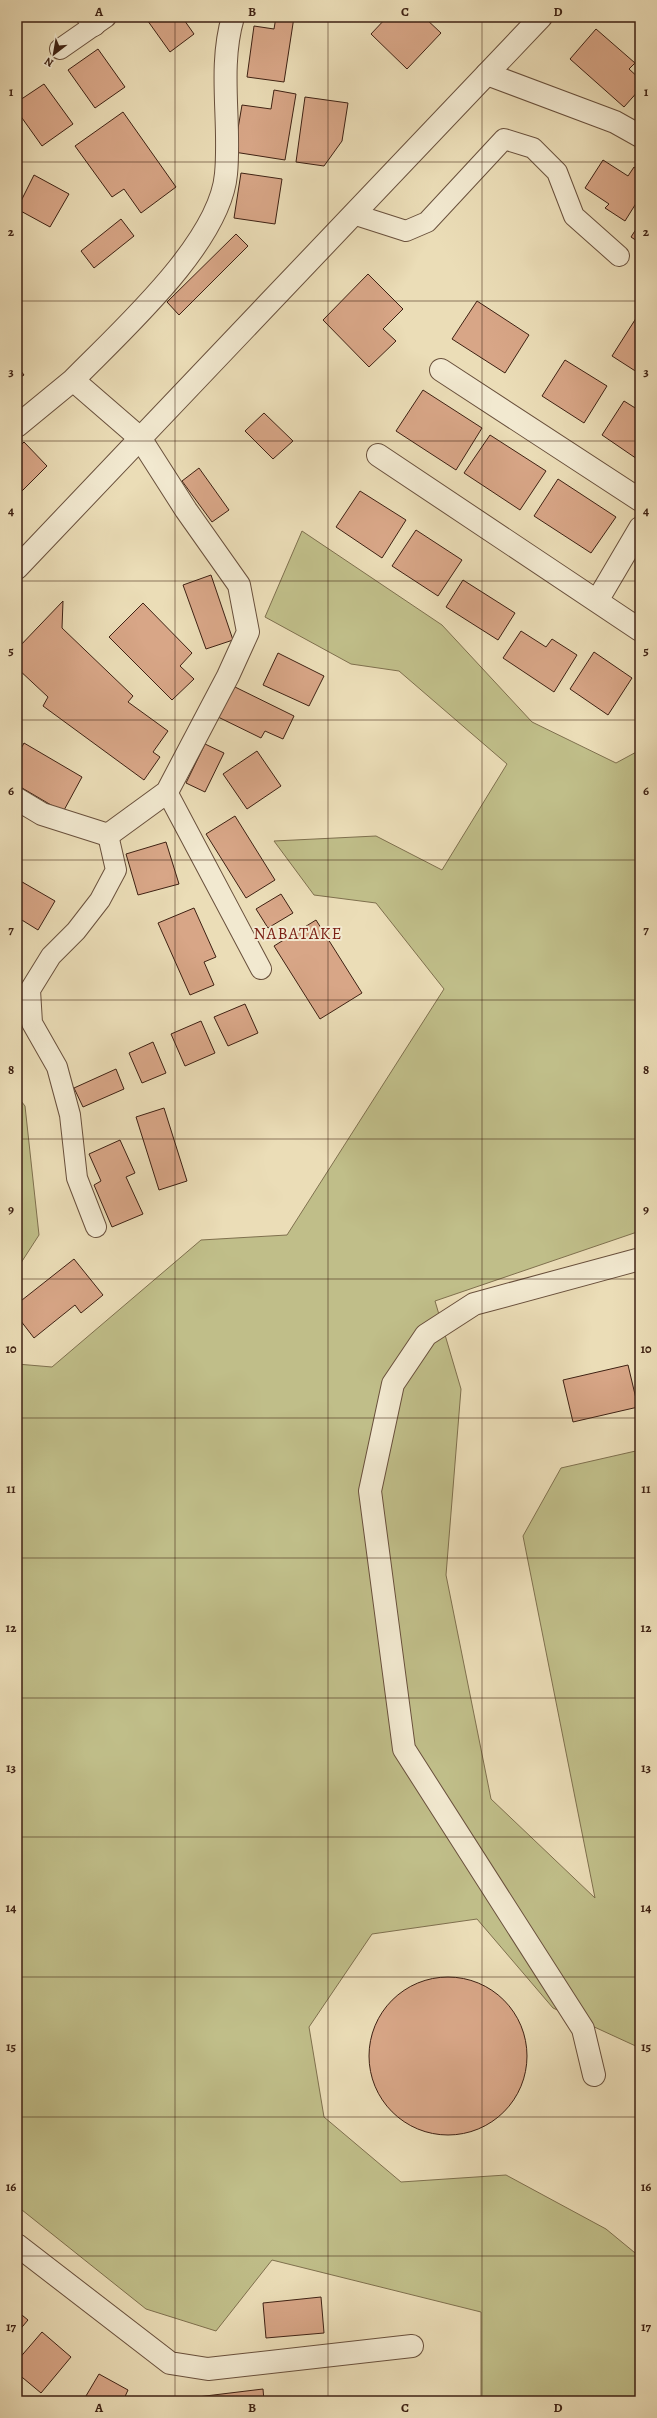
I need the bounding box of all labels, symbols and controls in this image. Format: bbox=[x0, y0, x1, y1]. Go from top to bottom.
text: A bbox=[94, 3, 104, 20]
text: B bbox=[248, 3, 256, 20]
text: C bbox=[401, 3, 409, 20]
text: D bbox=[553, 3, 563, 20]
north arrow bbox=[34, 34, 74, 74]
text: N bbox=[42, 54, 56, 71]
text: 1 bbox=[9, 83, 14, 100]
text: 1 bbox=[644, 83, 649, 100]
text: 2 bbox=[8, 223, 15, 240]
text: 2 bbox=[643, 223, 650, 240]
text: 3 bbox=[8, 363, 14, 380]
text: 3 bbox=[643, 363, 649, 380]
text: 4 bbox=[8, 502, 14, 519]
text: 4 bbox=[643, 502, 649, 519]
text: 5 bbox=[8, 642, 14, 659]
text: 5 bbox=[643, 642, 649, 659]
text: 6 bbox=[8, 782, 14, 799]
text: 6 bbox=[643, 782, 649, 799]
text: 7 bbox=[8, 921, 14, 938]
text: 7 bbox=[643, 921, 649, 938]
district label: NABATAKE bbox=[253, 922, 343, 945]
text: 8 bbox=[8, 1061, 14, 1078]
text: 8 bbox=[643, 1061, 649, 1078]
text: 9 bbox=[8, 1201, 14, 1218]
text: 9 bbox=[643, 1201, 649, 1218]
text: 10 bbox=[5, 1340, 17, 1357]
text: 10 bbox=[640, 1340, 652, 1357]
text: 11 bbox=[6, 1480, 16, 1497]
text: 11 bbox=[641, 1480, 651, 1497]
text: 12 bbox=[6, 1619, 17, 1636]
text: 12 bbox=[641, 1619, 652, 1636]
text: 13 bbox=[6, 1759, 17, 1776]
text: 13 bbox=[641, 1759, 652, 1776]
text: 14 bbox=[6, 1899, 16, 1916]
text: 14 bbox=[641, 1899, 651, 1916]
text: 15 bbox=[6, 2038, 17, 2055]
text: 15 bbox=[641, 2038, 652, 2055]
text: 16 bbox=[6, 2178, 16, 2195]
text: 16 bbox=[641, 2178, 651, 2195]
text: 17 bbox=[6, 2318, 17, 2335]
text: 17 bbox=[641, 2318, 652, 2335]
text: A bbox=[94, 2399, 104, 2416]
text: B bbox=[248, 2399, 256, 2416]
text: C bbox=[401, 2399, 409, 2416]
text: D bbox=[553, 2399, 563, 2416]

